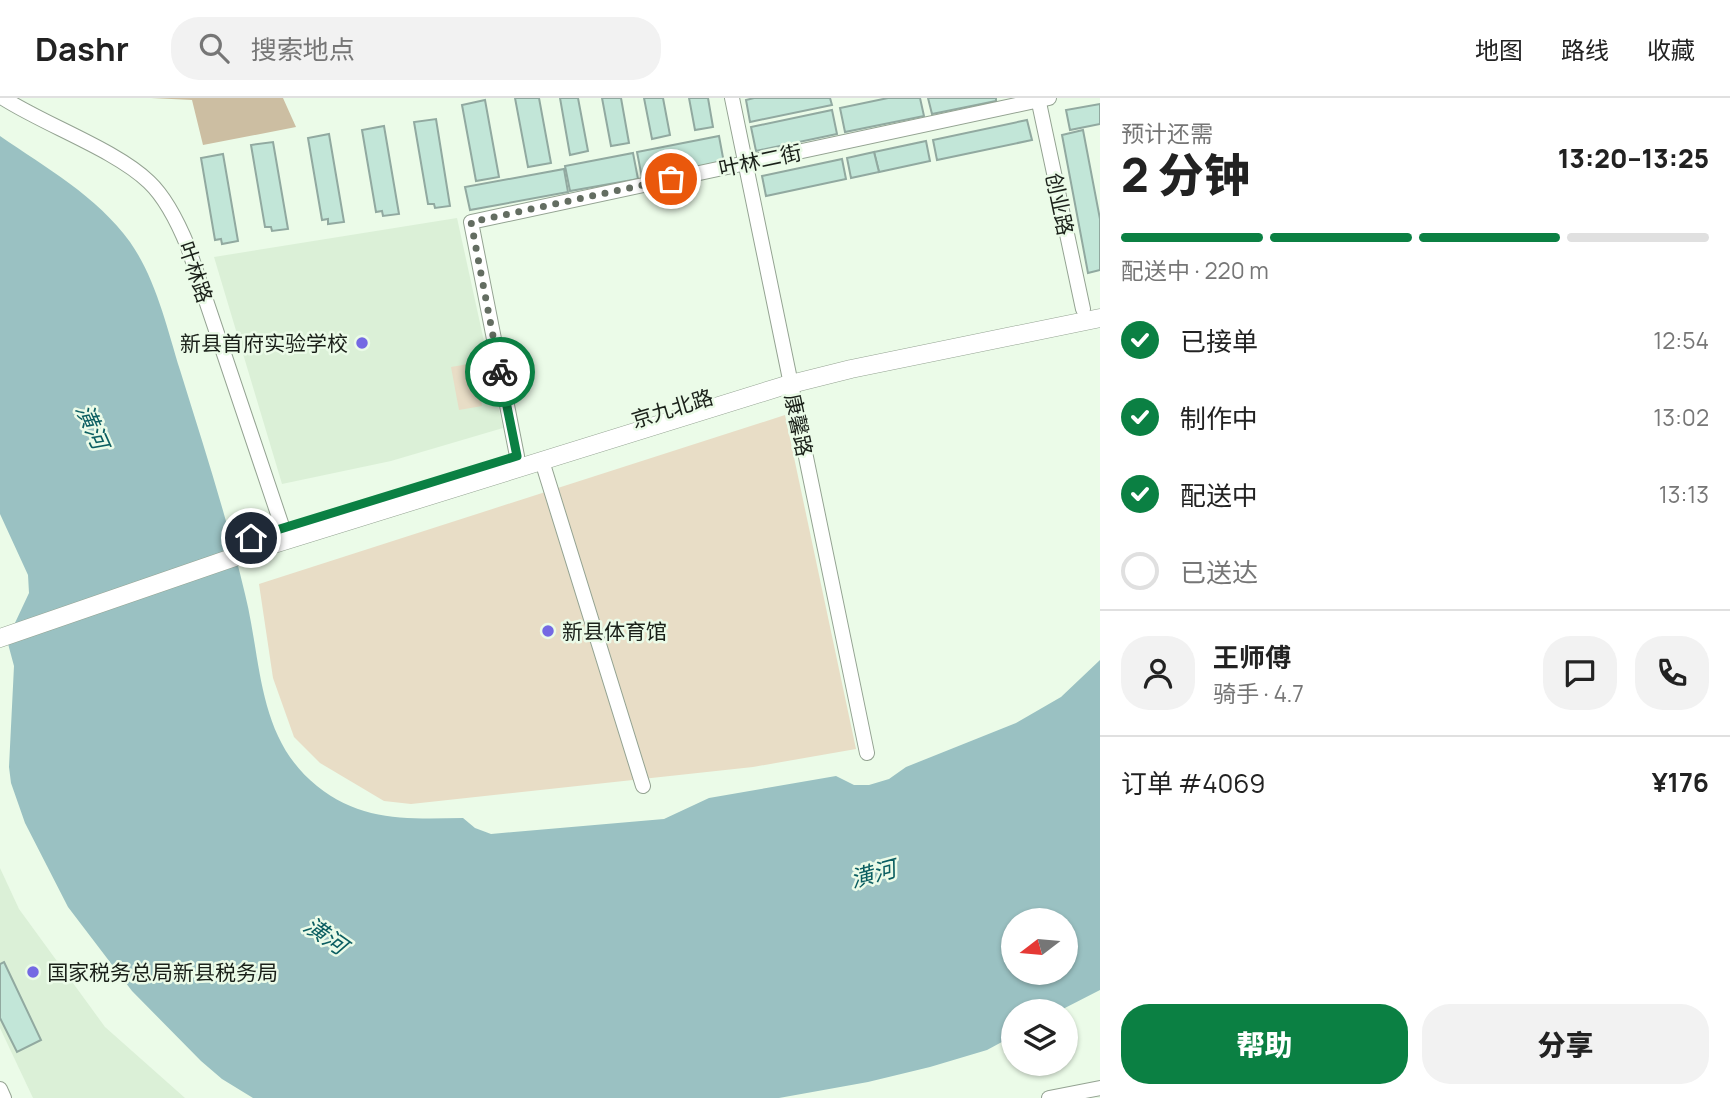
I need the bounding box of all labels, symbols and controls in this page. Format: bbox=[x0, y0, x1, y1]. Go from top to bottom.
search box bbox=[171, 17, 661, 80]
text: Dashr bbox=[35, 26, 129, 71]
icon: search bbox=[195, 29, 233, 67]
text: 搜索地点 bbox=[251, 31, 355, 67]
text: 地图 bbox=[1475, 33, 1523, 66]
text: 路线 bbox=[1561, 33, 1609, 66]
text: 收藏 bbox=[1647, 33, 1695, 66]
text: 预计还需 bbox=[1121, 117, 1213, 149]
street label: 叶林二街 bbox=[716, 138, 804, 182]
text: 13:20–13:25 bbox=[1558, 140, 1709, 176]
text: 2 分钟 bbox=[1121, 143, 1250, 206]
pin bbox=[641, 149, 701, 209]
icon: bag bbox=[652, 160, 690, 198]
street label: 创业路 bbox=[1040, 170, 1080, 238]
street label: 叶林路 bbox=[173, 238, 219, 306]
text: 配送中 · 220 m bbox=[1121, 254, 1269, 286]
icon: check bbox=[1121, 321, 1159, 359]
text: 已接单 bbox=[1180, 323, 1258, 359]
text: 12:54 bbox=[1653, 324, 1709, 356]
place label: 新县首府实验学校 bbox=[180, 329, 348, 357]
marker: 新县首府实验学校 bbox=[354, 335, 370, 351]
courier bbox=[465, 337, 535, 407]
icon: bike bbox=[481, 353, 519, 391]
street label: 京九北路 bbox=[628, 382, 716, 434]
street label: 康馨路 bbox=[779, 391, 819, 459]
water label: 潢河 bbox=[69, 398, 119, 457]
icon: check bbox=[1121, 398, 1159, 436]
text: 制作中 bbox=[1180, 400, 1258, 436]
text: 13:02 bbox=[1653, 401, 1709, 433]
icon: check bbox=[1121, 475, 1159, 513]
text: 配送中 bbox=[1180, 477, 1258, 513]
text: 13:13 bbox=[1659, 478, 1709, 510]
pin bbox=[221, 508, 281, 568]
icon: home bbox=[232, 519, 270, 557]
text: 已送达 bbox=[1180, 554, 1258, 590]
place label: 新县体育馆 bbox=[562, 617, 667, 645]
marker: 新县体育馆 bbox=[540, 623, 556, 639]
button: person bbox=[1121, 636, 1195, 710]
button: chat bbox=[1543, 636, 1617, 710]
button: phone bbox=[1635, 636, 1709, 710]
text: 王师傅 bbox=[1213, 639, 1291, 675]
text: 骑手 · 4.7 bbox=[1213, 677, 1304, 709]
text: ¥176 bbox=[1652, 764, 1709, 800]
text: 订单 #4069 bbox=[1121, 765, 1265, 801]
water label: 潢河 bbox=[847, 851, 903, 894]
north arrow bbox=[1001, 908, 1078, 985]
map controls bbox=[1001, 908, 1078, 1076]
water label: 潢河 bbox=[298, 909, 357, 964]
place label: 国家税务总局新县税务局 bbox=[47, 958, 278, 986]
marker: 国家税务总局新县税务局 bbox=[25, 964, 41, 980]
button: layers bbox=[1001, 999, 1078, 1076]
button: 帮助 bbox=[1121, 1004, 1408, 1084]
button: 分享 bbox=[1422, 1004, 1709, 1084]

